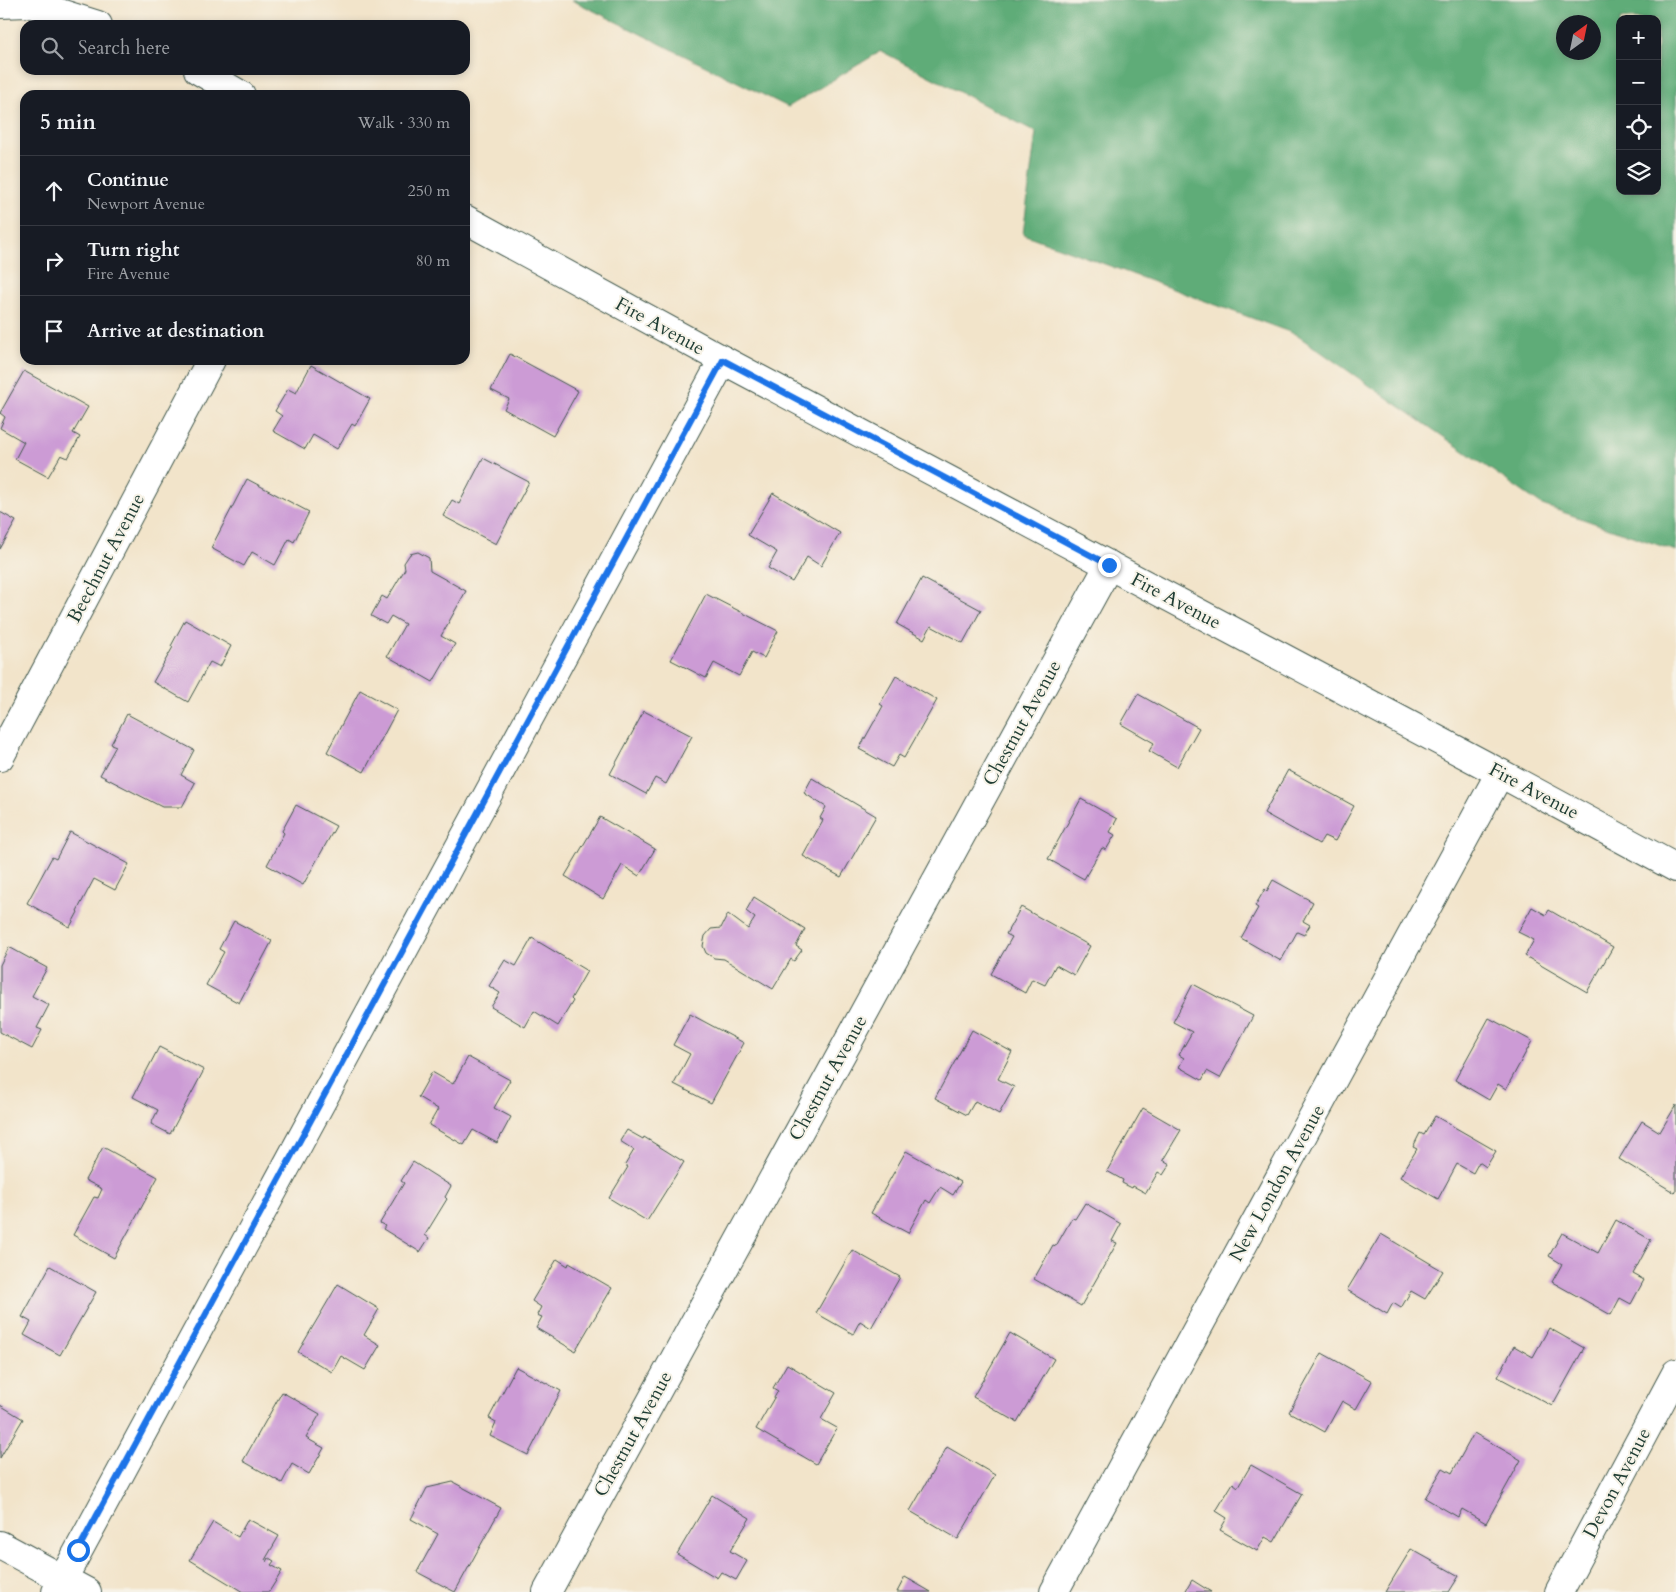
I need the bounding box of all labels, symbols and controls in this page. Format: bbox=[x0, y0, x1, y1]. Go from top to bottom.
north arrow bbox=[1556, 15, 1601, 60]
map controls bbox=[1616, 15, 1661, 195]
button: + bbox=[1616, 15, 1661, 60]
search box bbox=[20, 20, 470, 75]
icon: search bbox=[38, 34, 66, 62]
text: Search here bbox=[78, 35, 170, 61]
button: − bbox=[1616, 60, 1661, 105]
button: locate bbox=[1616, 105, 1661, 150]
text: 5 min bbox=[40, 108, 96, 137]
text: Walk · 330 m bbox=[358, 112, 450, 134]
button: layers bbox=[1616, 150, 1661, 195]
text: Continue bbox=[87, 167, 169, 193]
icon: ahead bbox=[40, 177, 68, 205]
text: 250 m bbox=[408, 180, 450, 202]
text: Newport Avenue bbox=[87, 193, 205, 215]
text: Turn right bbox=[87, 237, 179, 263]
icon: right bbox=[40, 247, 68, 275]
text: 80 m bbox=[416, 250, 450, 272]
text: Fire Avenue bbox=[87, 263, 170, 285]
street label: Fire Avenue bbox=[611, 291, 709, 361]
icon: arrive bbox=[40, 317, 68, 345]
text: Arrive at destination bbox=[87, 318, 264, 344]
street label: Beechnut Avenue bbox=[61, 489, 151, 627]
route end bbox=[1098, 554, 1121, 577]
street label: Fire Avenue bbox=[1126, 566, 1226, 636]
street label: Chestnut Avenue bbox=[977, 656, 1067, 790]
street label: Fire Avenue bbox=[1484, 756, 1584, 826]
street label: Chestnut Avenue bbox=[783, 1011, 873, 1145]
street label: New London Avenue bbox=[1223, 1100, 1331, 1266]
street label: Chestnut Avenue bbox=[588, 1367, 678, 1501]
street label: Devon Avenue bbox=[1577, 1423, 1657, 1543]
route start bbox=[67, 1539, 90, 1562]

